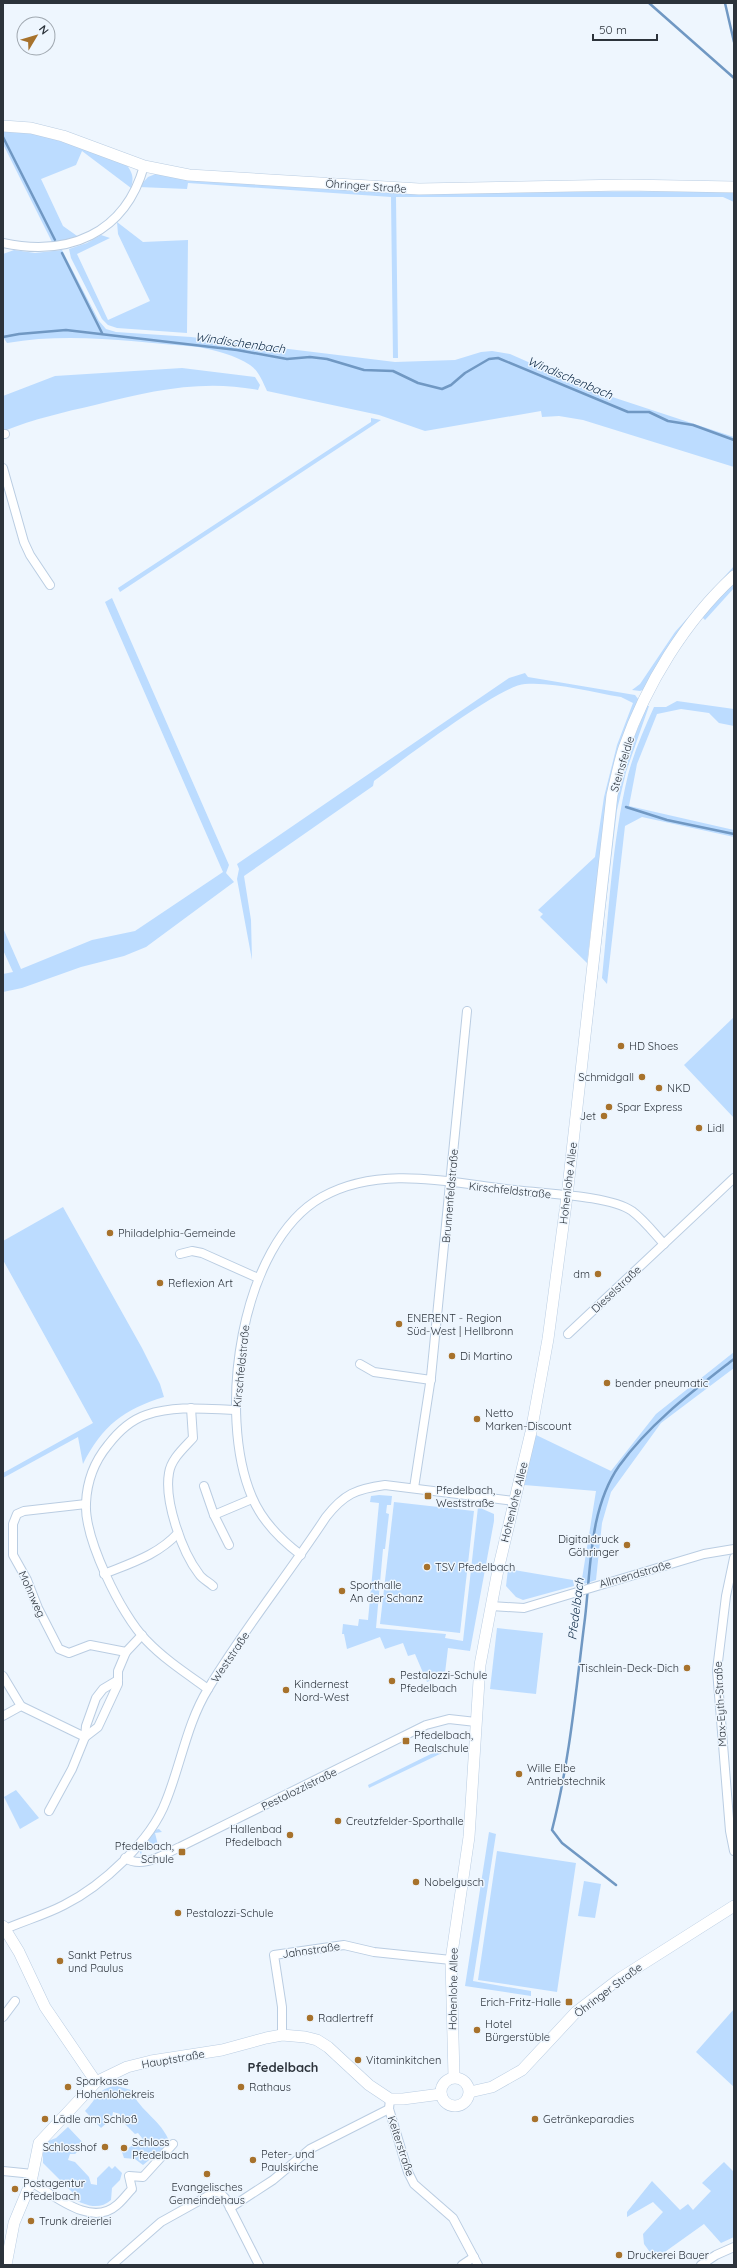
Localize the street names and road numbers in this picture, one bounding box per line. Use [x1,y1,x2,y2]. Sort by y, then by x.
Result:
street label: Öhringer Straße [325,176,407,196]
street label: Steinsfeldle [607,734,637,794]
street label: Hohenlohe Allee [556,1141,580,1225]
street label: Brunnenfeldstraße [439,1148,461,1244]
street label: Kirschfeldstraße [468,1179,552,1201]
street label: Dieselstraße [588,1262,644,1316]
street label: Kirschfeldstraße [230,1324,252,1408]
street label: Hohenlohe Allee [497,1460,531,1544]
street label: Allmendstraße [598,1557,672,1591]
street label: Mohnweg [16,1568,48,1620]
street label: Weststraße [208,1629,252,1685]
street label: Max-Eyth-Straße [711,1661,729,1747]
street label: Pestalozzistraße [259,1765,339,1813]
street label: Jahnstraße [281,1939,341,1961]
street label: Hohenlohe Allee [445,1948,461,2030]
street label: Öhringer Straße [571,1960,645,2020]
street label: Hauptstraße [140,2047,206,2071]
street label: Kelterstraße [385,2114,417,2178]

